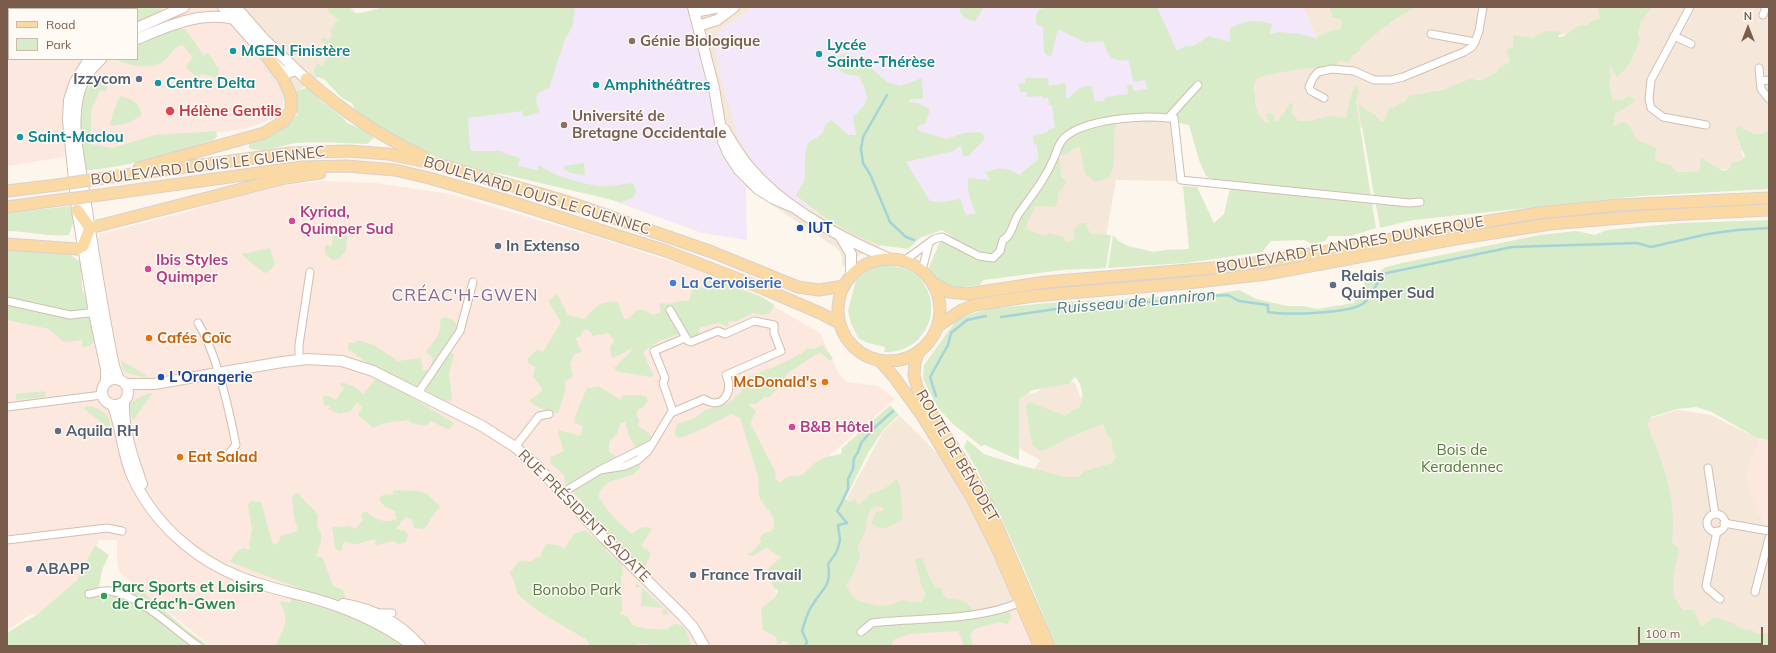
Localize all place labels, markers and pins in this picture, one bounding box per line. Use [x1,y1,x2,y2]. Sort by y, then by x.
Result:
place label: Génie Biologique [640,32,760,50]
marker: Génie Biologique [627,36,637,46]
place label: Lycée Sainte-Thérèse [827,36,935,71]
place label: MGEN Finistère [241,42,350,60]
marker: MGEN Finistère [228,46,238,56]
marker: Lycée Sainte-Thérèse [814,49,824,59]
place label: Izzycom [73,70,131,88]
marker: Izzycom [134,74,144,84]
place label: Centre Delta [166,74,255,92]
place label: Amphithéâtres [604,76,710,94]
marker: Centre Delta [153,78,163,88]
marker: Amphithéâtres [591,80,601,90]
place label: Hélène Gentils [179,102,282,120]
marker: Hélène Gentils [164,105,176,117]
place label: Université de Bretagne Occidentale [572,107,726,142]
marker: Université de Bretagne Occidentale [559,120,569,130]
place label: Saint-Maclou [28,128,124,146]
marker: Saint-Maclou [15,132,25,142]
place label: Kyriad, Quimper Sud [300,203,394,238]
marker: Kyriad, Quimper Sud [287,216,297,226]
place label: IUT [808,219,833,237]
marker: IUT [795,223,805,233]
place label: In Extenso [506,237,580,255]
marker: In Extenso [493,241,503,251]
place label: Ibis Styles Quimper [156,251,228,286]
marker: Ibis Styles Quimper [143,264,153,274]
place label: Relais Quimper Sud [1341,267,1435,302]
place label: La Cervoiserie [681,274,782,292]
marker: La Cervoiserie [668,278,678,288]
marker: Relais Quimper Sud [1328,280,1338,290]
place label: Cafés Coïc [157,329,232,347]
marker: Cafés Coïc [144,333,154,343]
place label: L'Orangerie [169,368,253,386]
marker: L'Orangerie [156,372,166,382]
place label: McDonald's [733,373,817,391]
marker: McDonald's [820,377,830,387]
place label: B&B Hôtel [800,418,873,436]
place label: Aquila RH [66,422,139,440]
marker: B&B Hôtel [787,422,797,432]
marker: Aquila RH [53,426,63,436]
place label: Eat Salad [188,448,257,466]
marker: Eat Salad [175,452,185,462]
place label: ABAPP [37,560,90,578]
marker: ABAPP [24,564,34,574]
place label: France Travail [701,566,802,584]
marker: France Travail [688,570,698,580]
place label: Parc Sports et Loisirs de Créac'h-Gwen [112,578,264,613]
marker: Parc Sports et Loisirs de Créac'h-Gwen [99,591,109,601]

